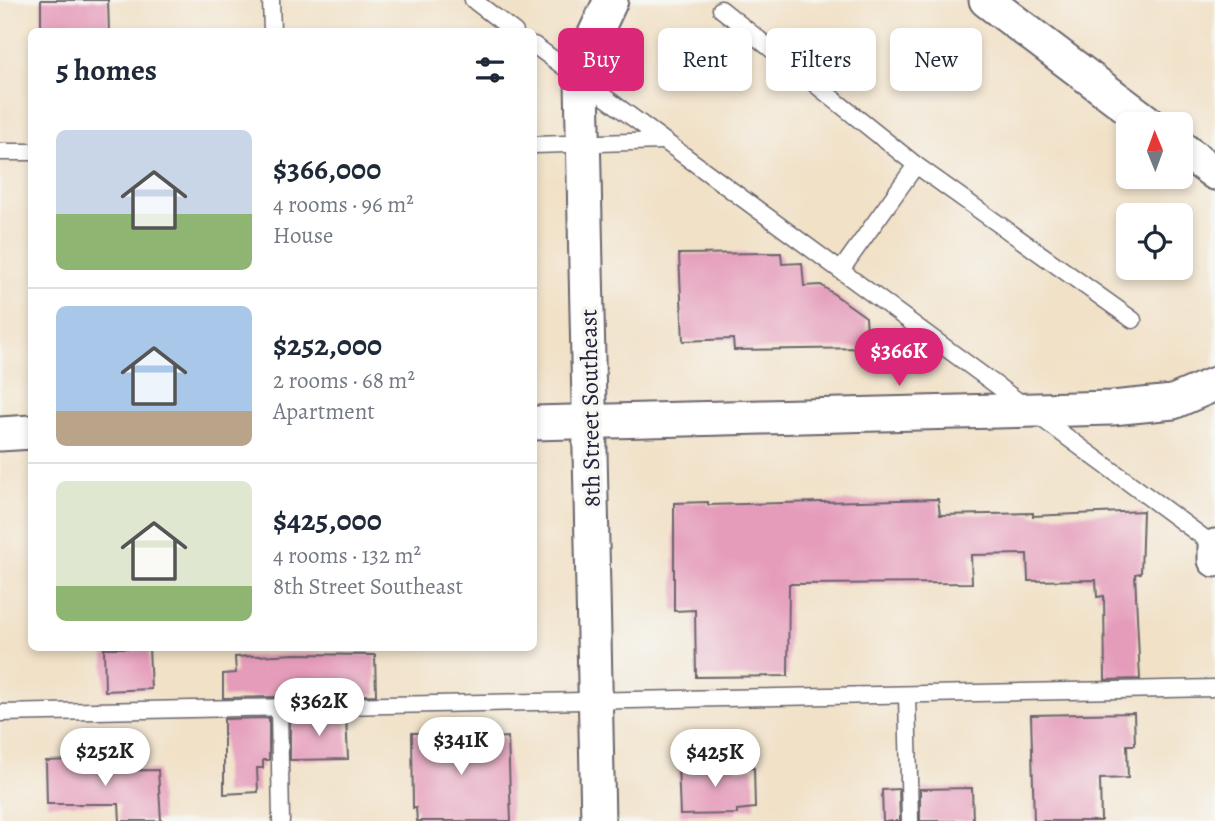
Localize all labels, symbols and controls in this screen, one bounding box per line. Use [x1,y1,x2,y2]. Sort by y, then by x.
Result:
chip: Buy [558,28,644,91]
chip: Rent [658,28,752,91]
chip: Filters [766,28,876,91]
chip: New [890,28,982,91]
text: 5 homes [56,50,157,90]
icon: filters [471,51,509,89]
north arrow [1116,112,1194,189]
map controls [1116,112,1193,280]
text: $366,000 [273,149,381,189]
icon: home [112,158,196,242]
text: 4 rooms · 96 m² [273,189,414,220]
button: locate [1116,203,1193,280]
text: House [273,220,333,251]
street label: 8th Street Southeast [572,309,608,507]
text: $252,000 [273,325,382,365]
pin: $366K [850,328,948,388]
icon: home [112,334,196,418]
text: $366K [870,335,928,366]
text: 2 rooms · 68 m² [273,365,415,396]
text: Apartment [273,396,375,427]
text: $425,000 [273,500,382,540]
icon: home [112,509,196,593]
text: 4 rooms · 132 m² [273,540,421,571]
text: 8th Street Southeast [273,571,463,602]
pin: $362K [270,678,368,738]
text: $362K [290,685,348,716]
pin: $341K [412,718,510,777]
text: $341K [434,724,488,755]
pin: $252K [56,728,154,788]
pin: $425K [666,730,764,789]
text: $252K [76,735,134,766]
text: $425K [686,736,744,767]

